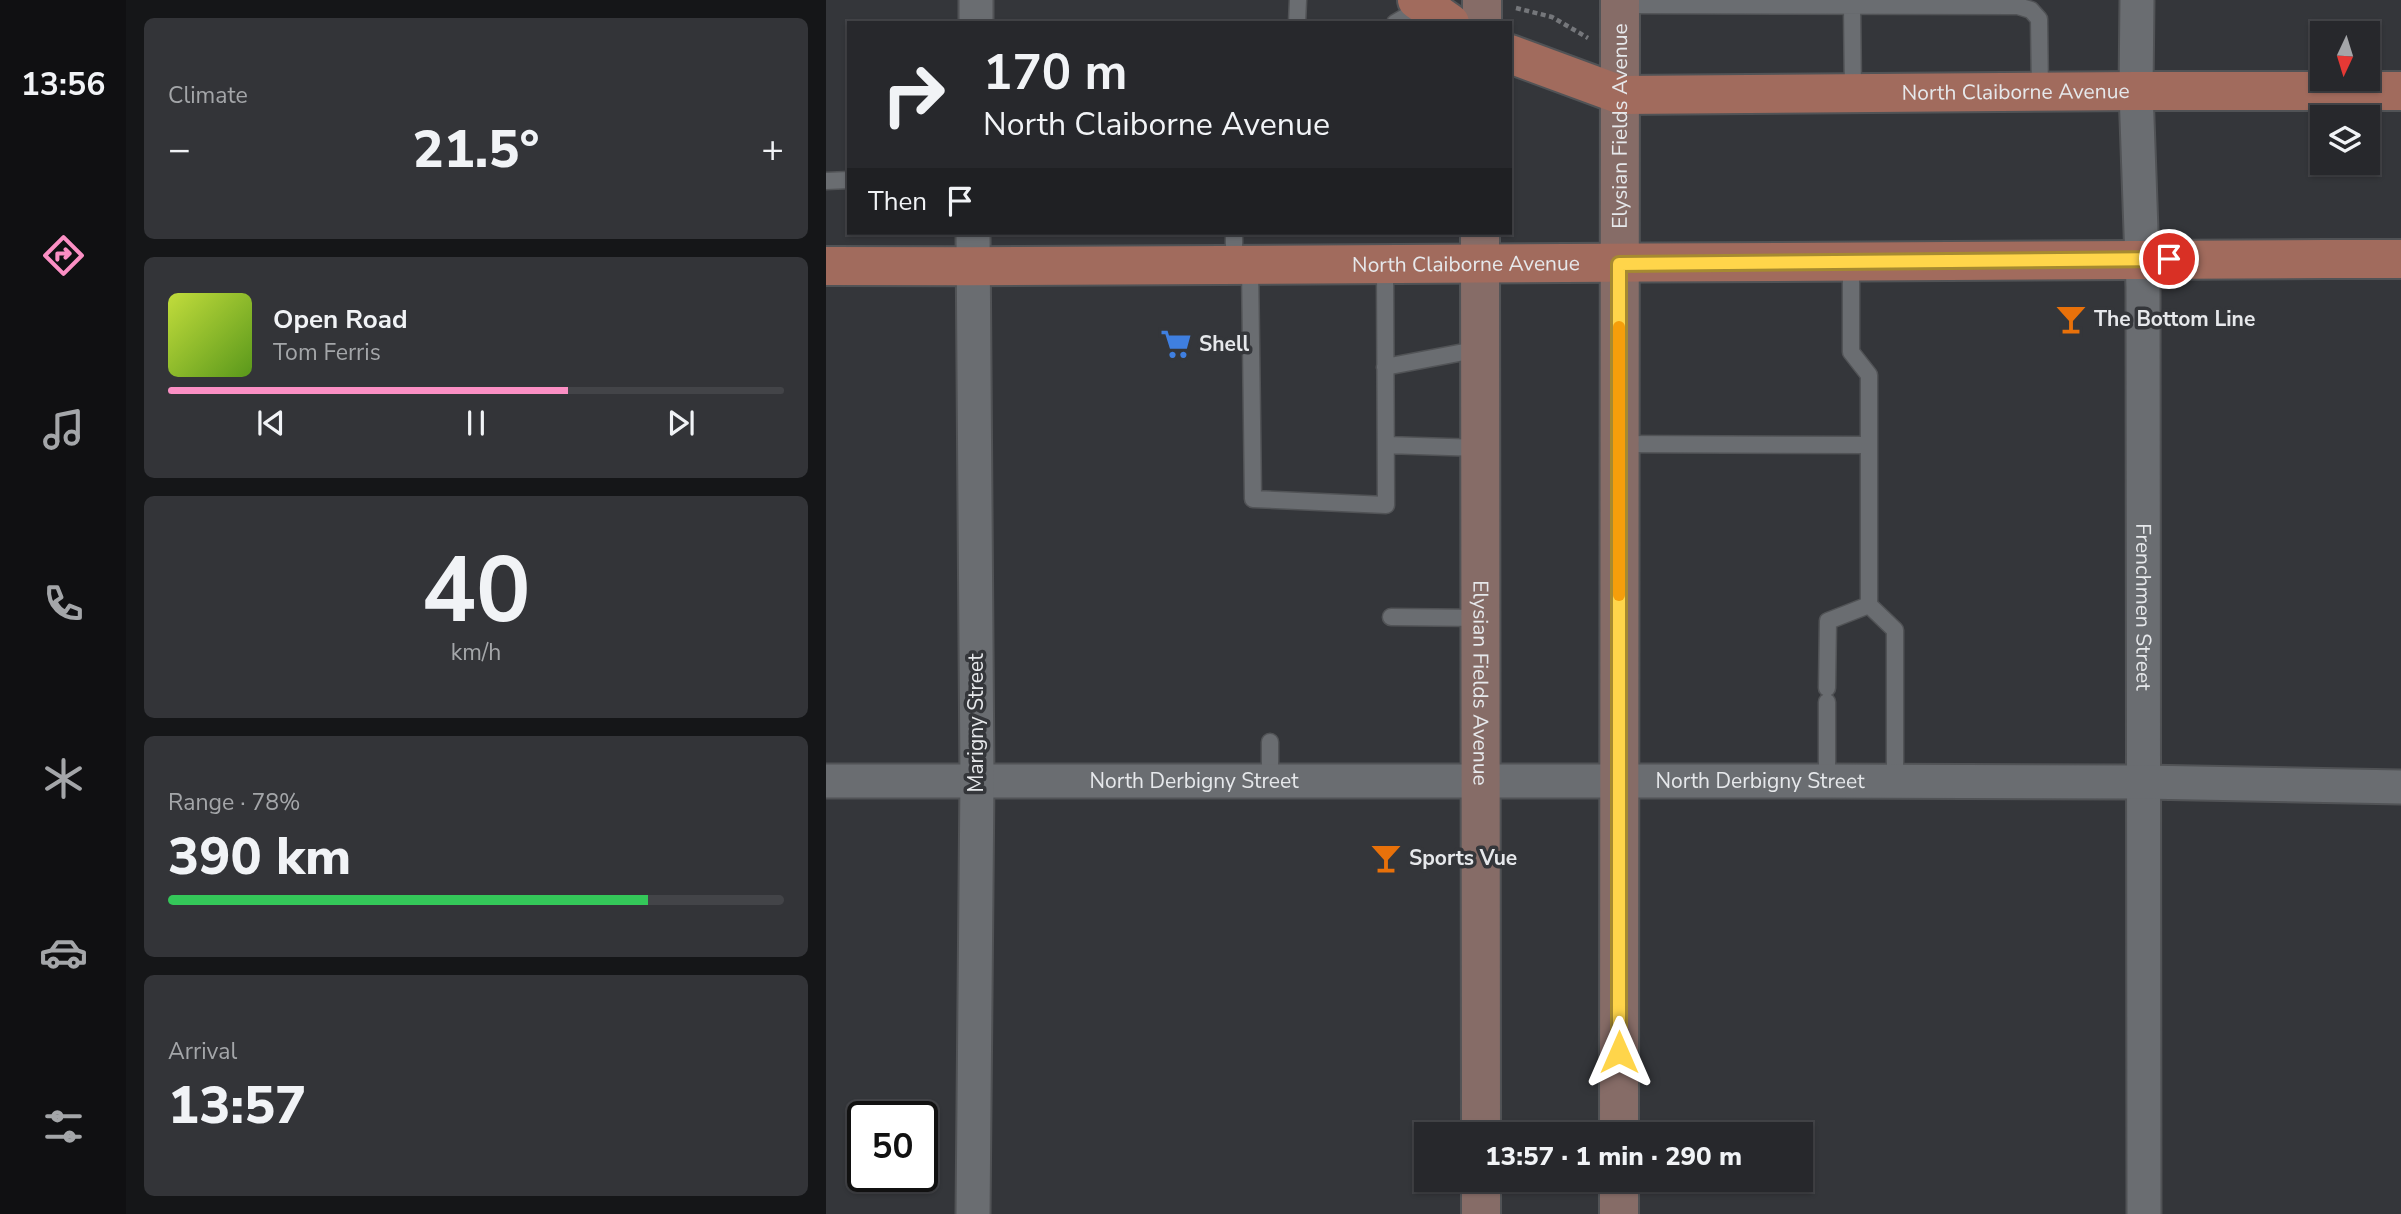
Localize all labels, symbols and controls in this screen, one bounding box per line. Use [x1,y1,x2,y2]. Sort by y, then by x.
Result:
north arrow [2310,21,2380,91]
map controls [2310,21,2380,175]
street label: Elysian Fields Avenue [1606,23,1634,229]
text: 170 m [983,39,1127,106]
icon: right [868,49,959,140]
text: 13:56 [21,63,105,106]
street label: North Claiborne Avenue [1902,77,2130,107]
text: Climate [168,80,248,111]
text: North Claiborne Avenue [983,103,1330,146]
button: layers [2310,105,2380,175]
text: 21.5° [412,114,540,185]
text: − [168,124,191,175]
text: + [761,124,784,175]
icon: arrive [941,182,979,220]
text: Then [868,184,927,219]
pin [2139,229,2199,289]
icon: directions [39,231,88,280]
icon: arrive [2150,240,2188,278]
street label: North Claiborne Avenue [1352,249,1580,279]
text: Open Road [273,302,408,337]
bar icon: The Bottom Line [2054,302,2088,336]
place label: The Bottom Line [2094,305,2255,333]
supermarket icon: Shell [1159,327,1193,361]
place label: Shell [1199,330,1250,358]
text: Tom Ferris [273,337,381,368]
icon: previous [252,404,290,442]
icon: pause [457,404,495,442]
icon: next [662,404,700,442]
icon: music [39,405,88,454]
street label: Frenchmen Street [2129,523,2157,691]
text: 40 [421,529,531,653]
icon: phone [39,579,88,628]
street label: Elysian Fields Avenue [1466,580,1495,786]
text: km/h [451,637,501,668]
street label: Marigny Street [962,653,990,793]
icon: climate [39,754,88,803]
street label: North Derbigny Street [1089,767,1299,795]
street label: North Derbigny Street [1655,767,1865,795]
text: Range · 78% [168,787,300,818]
text: 390 km [168,821,351,892]
bar icon: Sports Vue [1369,841,1403,875]
place label: Sports Vue [1409,844,1517,872]
icon: car [39,928,88,977]
position arrow [1582,1015,1656,1089]
text: Arrival [168,1036,237,1067]
text: 13:57 [168,1070,306,1141]
speed limit sign: 50 [847,1101,938,1192]
icon: filters [39,1102,88,1151]
text: 13:57 · 1 min · 290 m [1485,1139,1742,1174]

